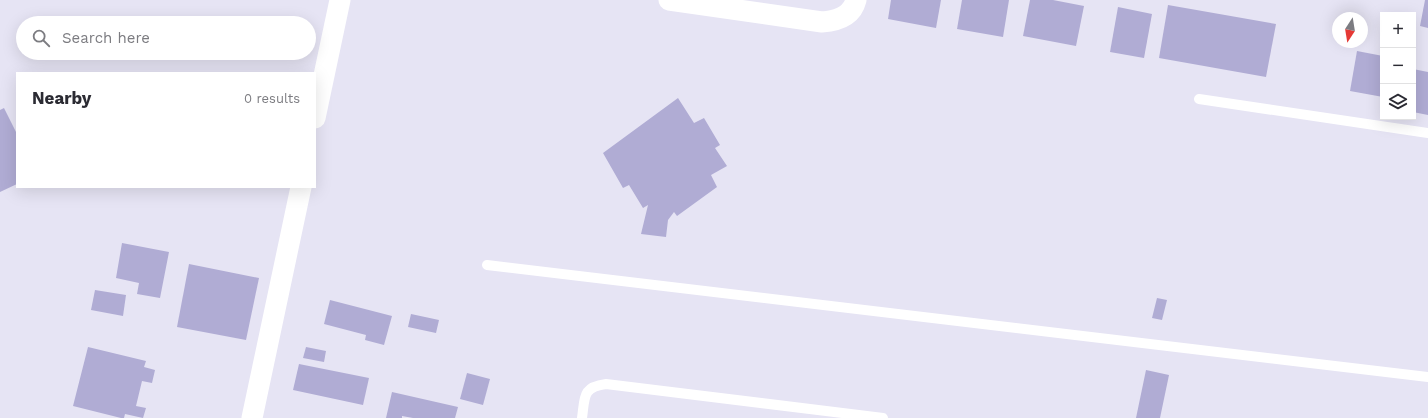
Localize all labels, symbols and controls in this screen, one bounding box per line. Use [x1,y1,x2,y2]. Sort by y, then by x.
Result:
north arrow [1332,12,1368,48]
map controls [1380,12,1416,120]
button: + [1380,12,1416,48]
search box [16,16,316,60]
icon: search [30,27,52,49]
text: Search here [62,29,150,47]
button: − [1380,48,1416,84]
button: layers [1380,84,1416,120]
text: Nearby [32,88,91,108]
text: 0 results [244,91,300,106]

